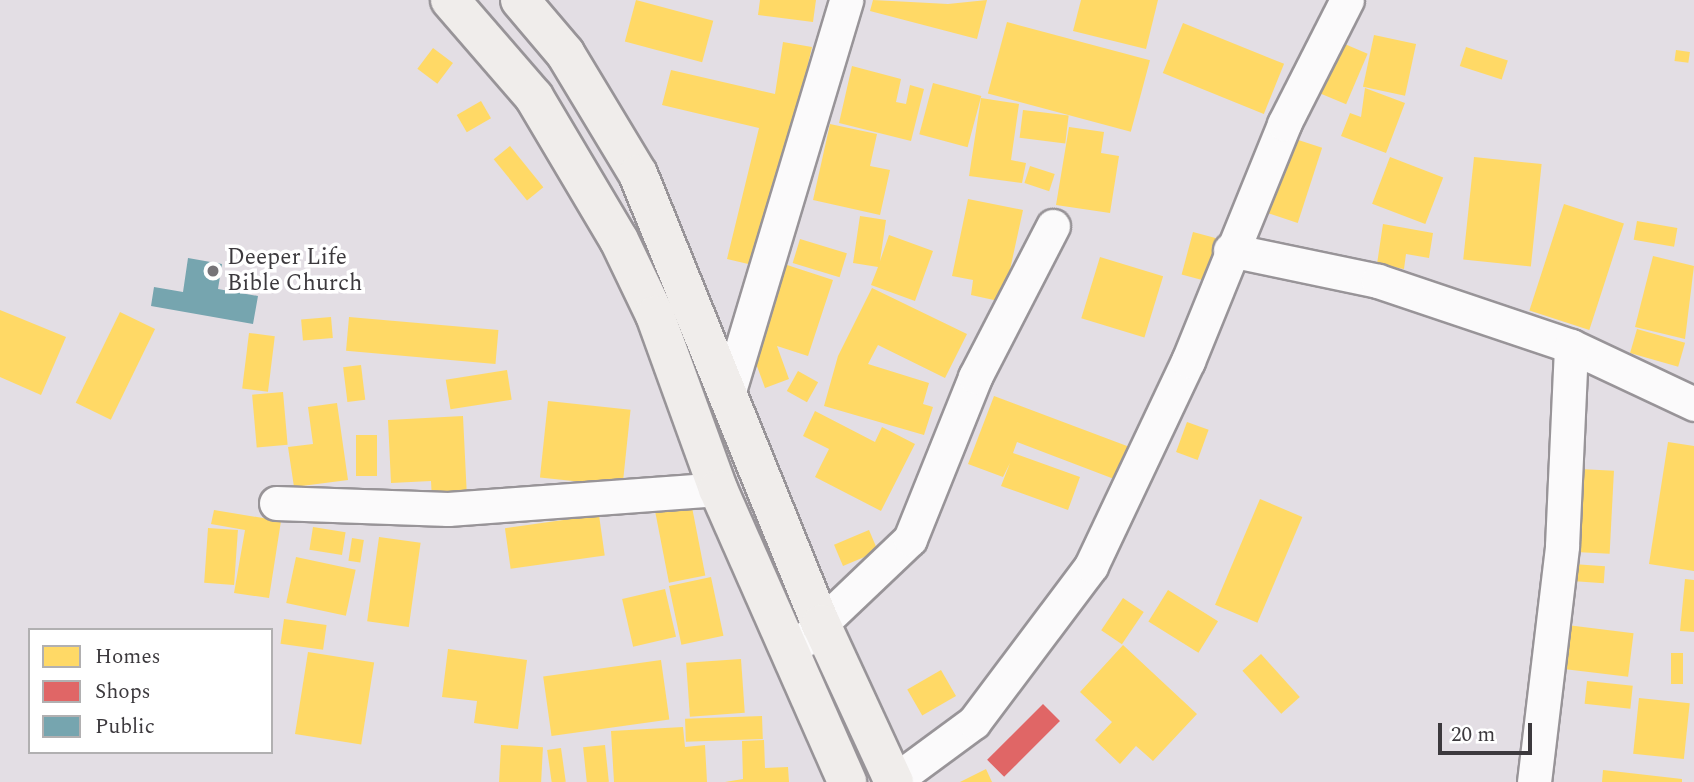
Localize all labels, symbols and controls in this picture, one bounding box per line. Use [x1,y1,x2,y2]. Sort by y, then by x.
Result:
place label: Deeper Life Bible Church [227,244,362,298]
marker: Deeper Life Bible Church [205,263,221,279]
legend [28,628,273,754]
text: Homes [95,641,161,673]
text: Shops [95,676,151,708]
scale bar [1442,708,1536,752]
text: Public [95,711,155,743]
text: 20 m [1451,719,1495,751]

